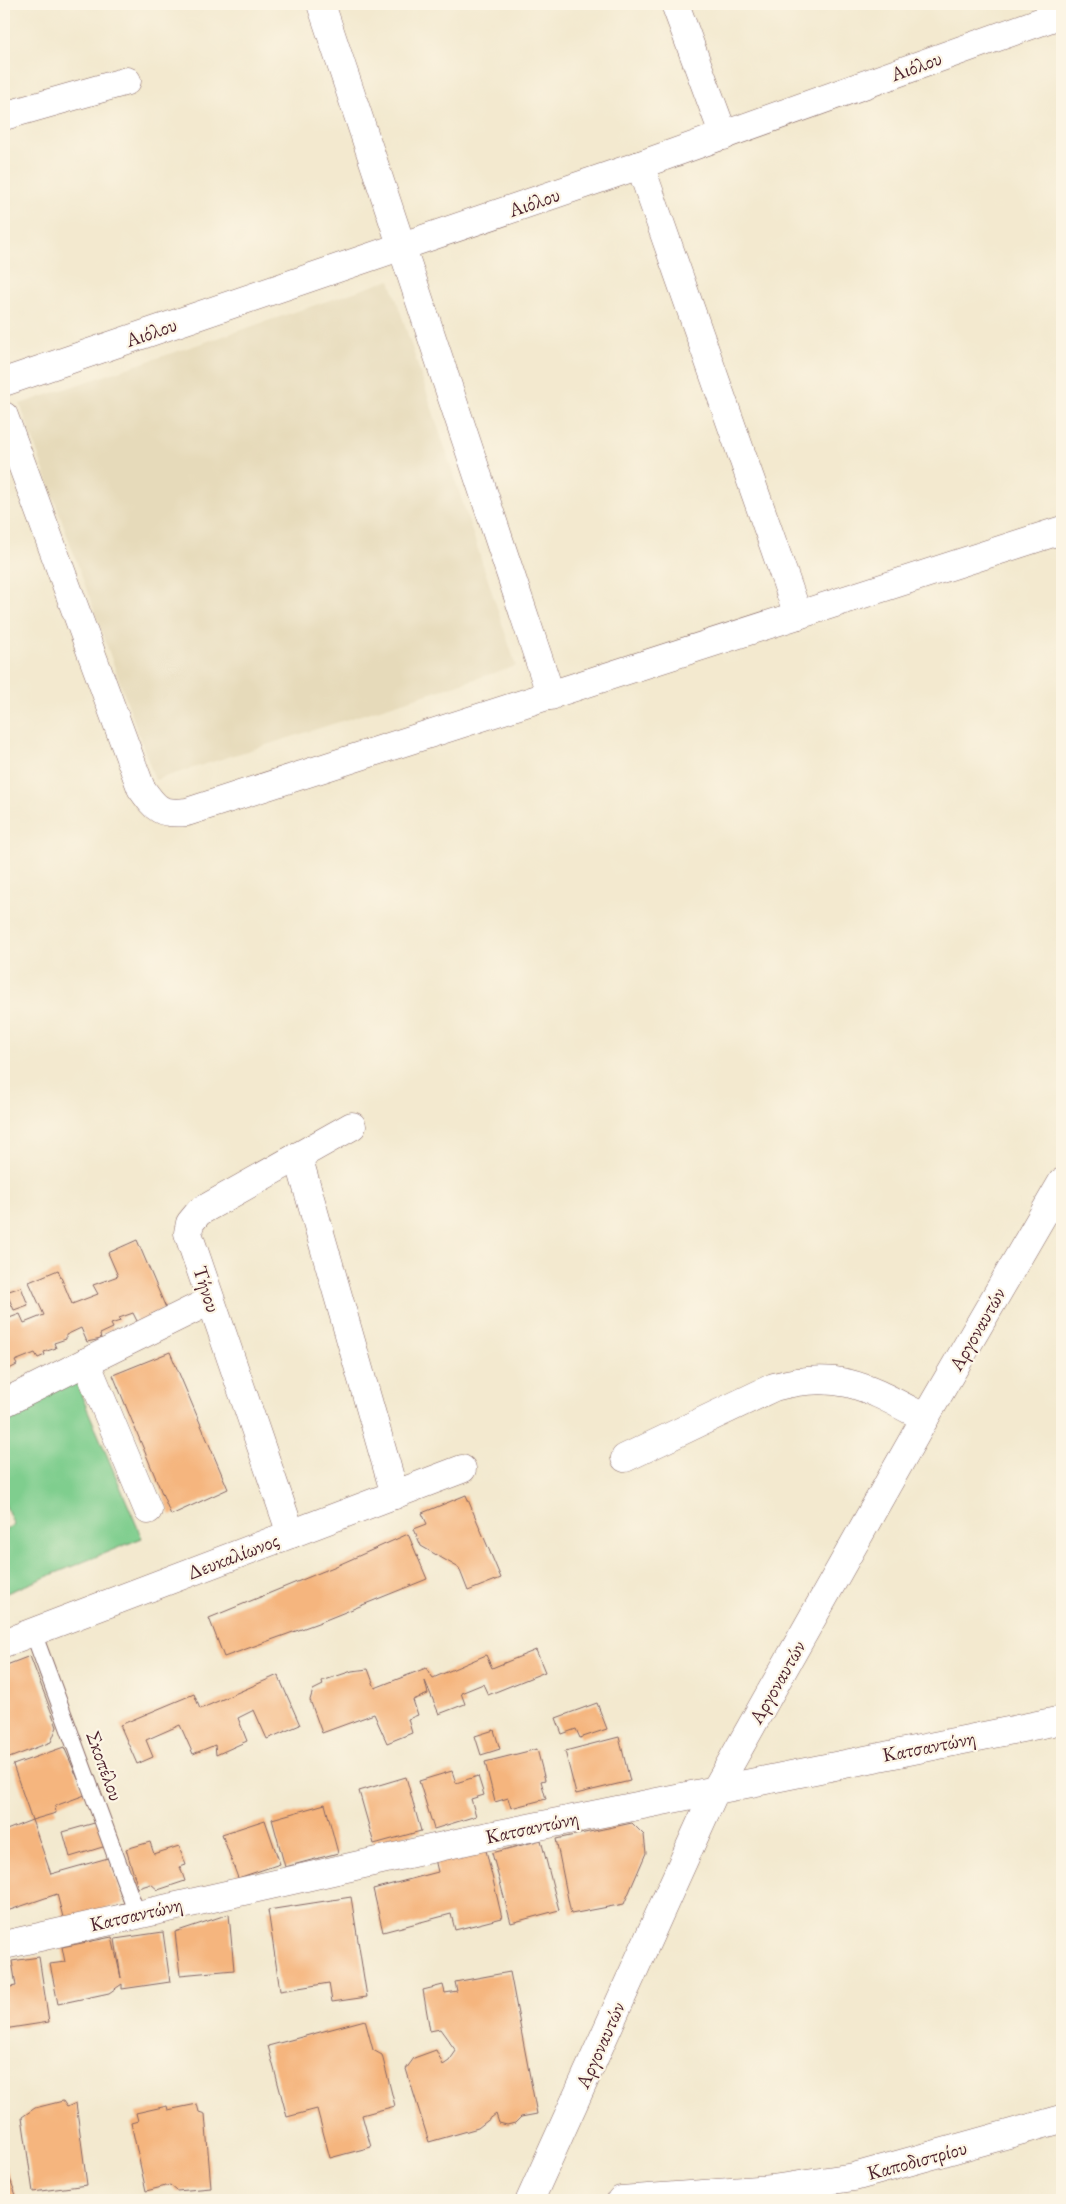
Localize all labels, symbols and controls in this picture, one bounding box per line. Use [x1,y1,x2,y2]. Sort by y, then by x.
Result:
street label: Αιόλου [886,45,945,88]
street label: Αιόλου [504,181,563,223]
street label: Αιόλου [121,311,180,353]
street label: Τήνου [187,1262,227,1316]
street label: Αργοναυτών [942,1283,1011,1376]
street label: Δευκαλίωνος [184,1527,282,1585]
street label: Αργοναυτών [742,1636,811,1729]
street label: Κατσαντώνη [880,1724,978,1768]
street label: Σκοπέλου [80,1727,130,1805]
street label: Κατσαντώνη [483,1804,581,1850]
street label: Κατσαντώνη [87,1891,185,1937]
street label: Αργοναυτών [569,1998,631,2093]
street label: Καποδιστρίου [864,2134,970,2186]

